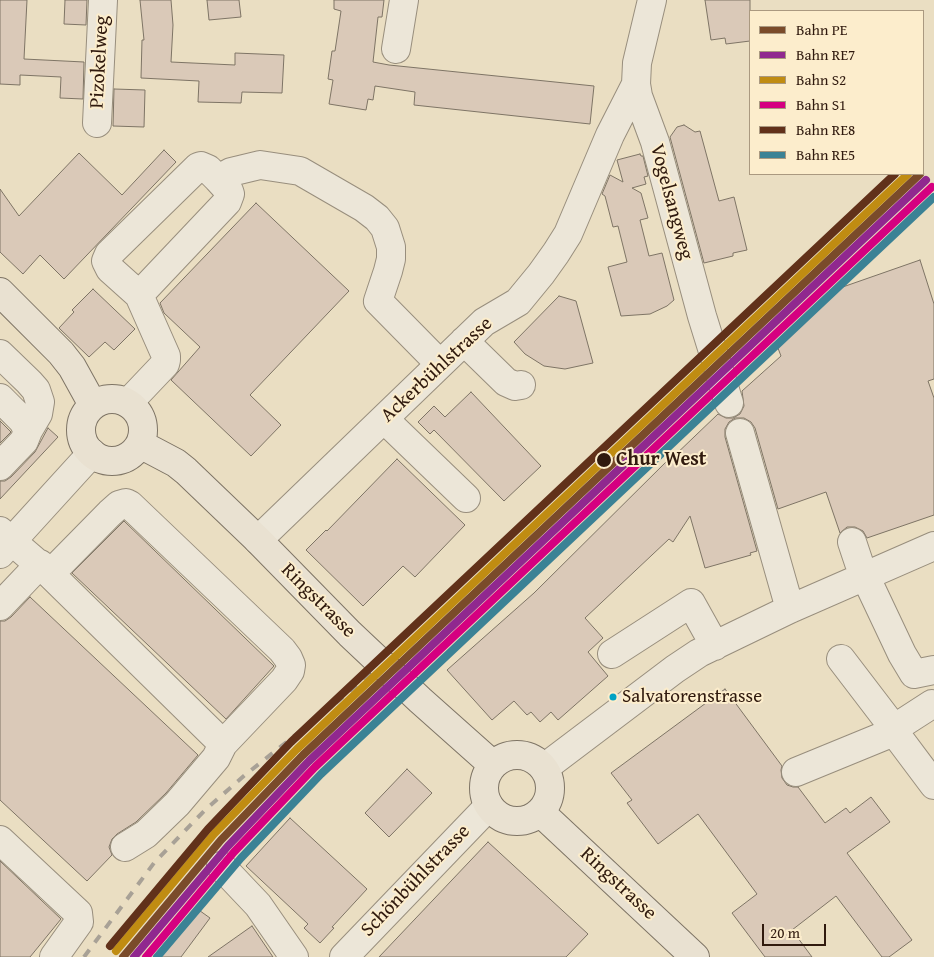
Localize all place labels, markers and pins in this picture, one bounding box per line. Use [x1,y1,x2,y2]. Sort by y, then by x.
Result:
place label: Chur West [616,448,706,472]
marker: Chur West [595,451,613,469]
place label: Salvatorenstrasse [622,686,762,708]
marker: Salvatorenstrasse [608,692,618,702]

